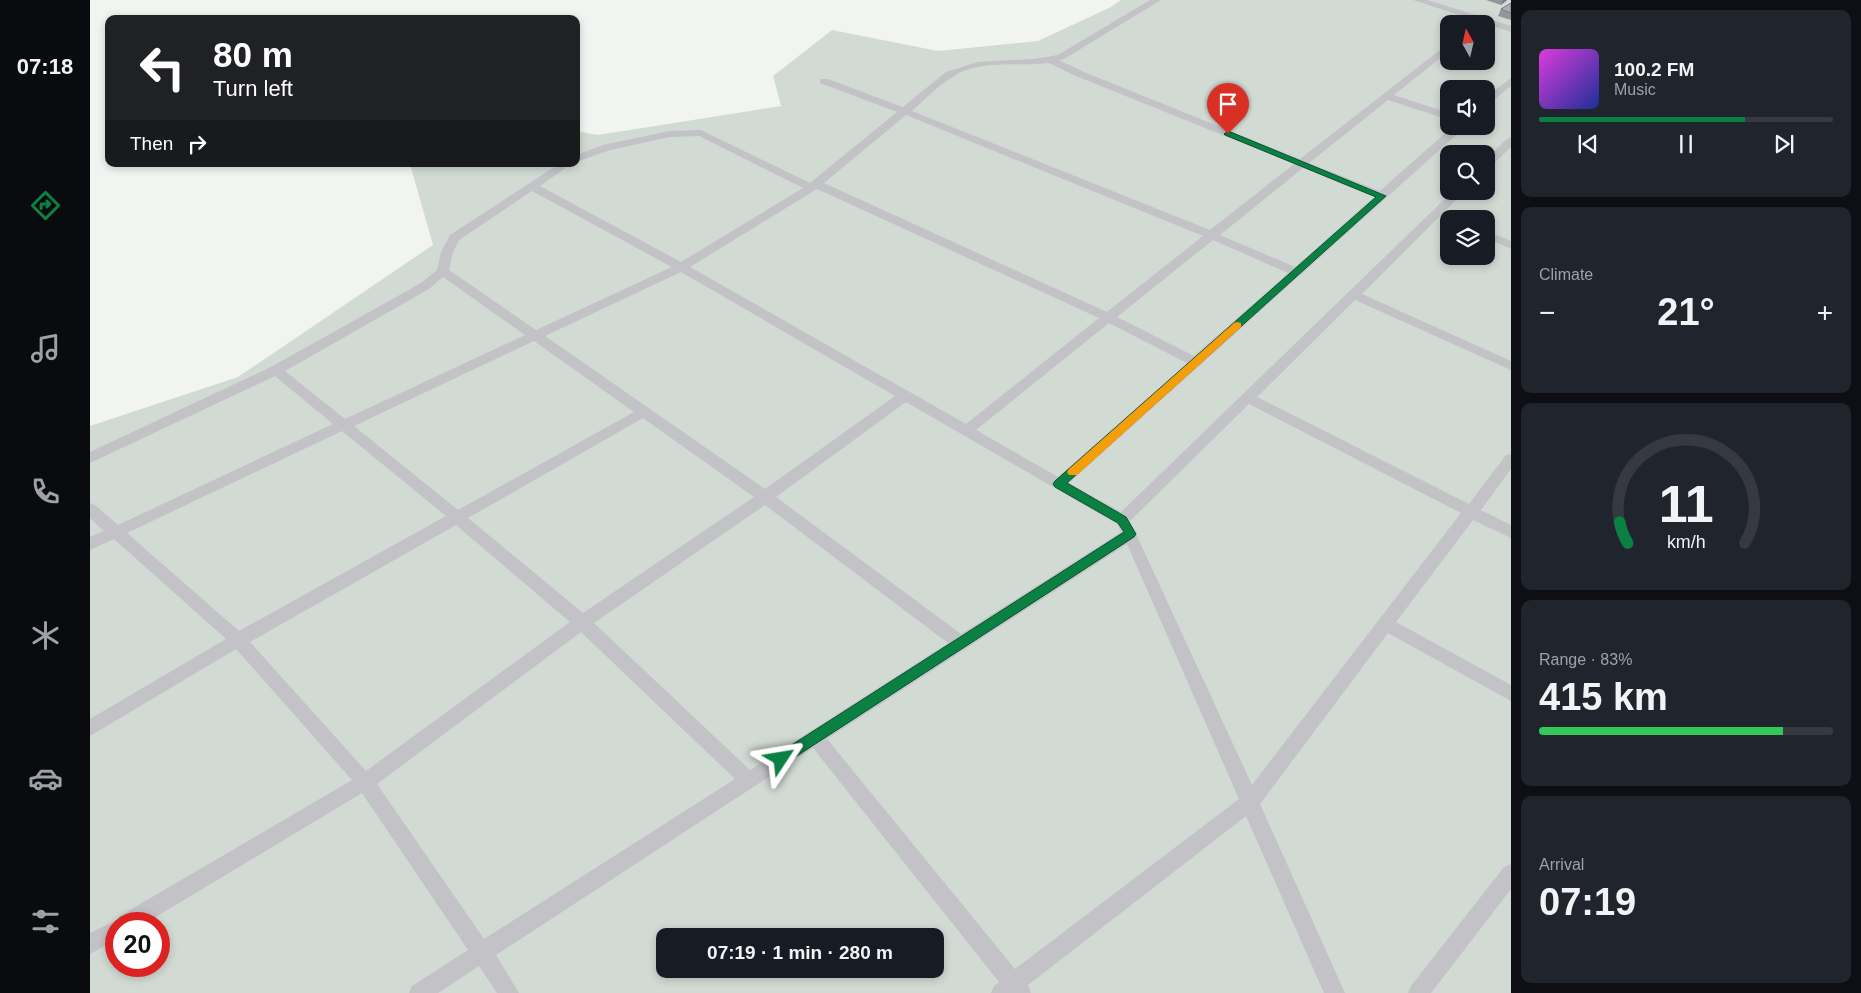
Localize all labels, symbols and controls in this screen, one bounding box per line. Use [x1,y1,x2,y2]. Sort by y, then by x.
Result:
north arrow [1440,15,1495,70]
map controls [1440,15,1495,265]
icon: left [130,35,195,100]
text: 80 m [213,35,293,74]
text: 07:18 [17,54,73,79]
text: 100.2 FM [1614,59,1694,80]
text: Turn left [213,76,293,101]
button: sound [1440,80,1495,135]
text: Music [1614,81,1656,98]
pin [1207,83,1249,134]
icon: arrive [1214,90,1242,118]
icon: right [183,130,211,158]
icon: previous [1574,130,1602,158]
icon: pause [1672,130,1700,158]
icon: next [1770,130,1798,158]
text: Then [130,133,173,154]
button: search [1440,145,1495,200]
icon: directions [28,188,63,223]
button: layers [1440,210,1495,265]
text: Climate [1539,266,1593,283]
text: 21° [1657,291,1715,333]
text: − [1539,297,1555,328]
text: + [1817,297,1833,328]
icon: music [28,331,63,366]
icon: phone [28,474,63,509]
text: 11 [1659,475,1713,533]
text: km/h [1667,532,1705,552]
icon: climate [28,618,63,653]
text: Range · 83% [1539,651,1632,668]
text: 415 km [1539,676,1668,718]
position arrow [754,732,806,784]
icon: car [28,761,63,796]
text: Arrival [1539,856,1584,873]
text: 07:19 [1539,881,1636,923]
icon: filters [28,904,63,939]
speed limit sign: 20 [105,912,170,977]
text: 07:19 · 1 min · 280 m [707,942,893,963]

